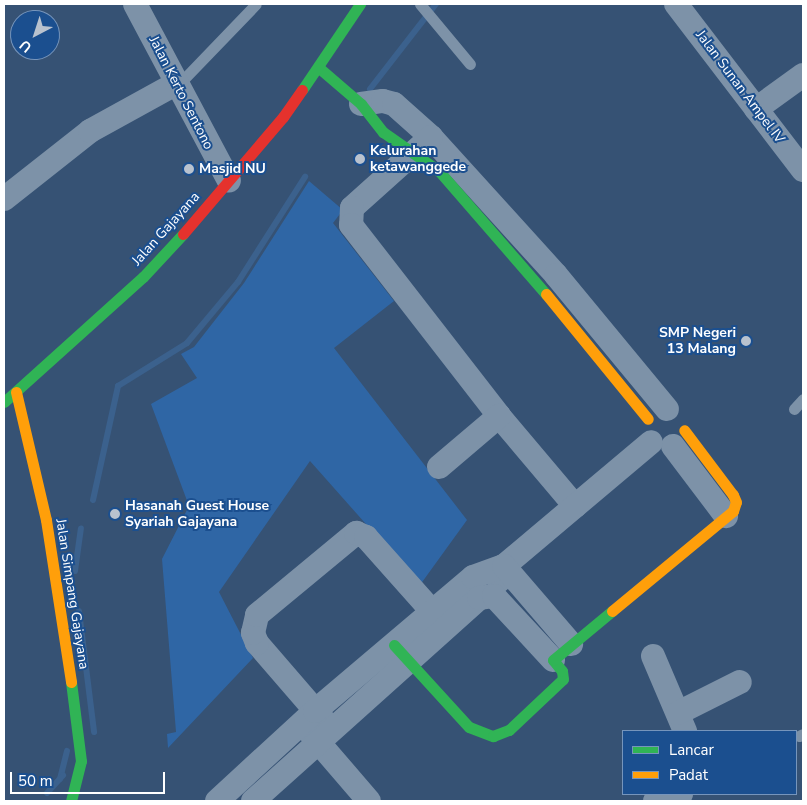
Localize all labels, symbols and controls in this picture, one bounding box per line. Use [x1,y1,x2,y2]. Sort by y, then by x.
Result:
north arrow [10,10,60,60]
street label: Jalan Sunan Ampel IV [692,27,788,147]
street label: Jalan Kerto Sentono [145,33,217,153]
text: U [16,36,36,57]
place label: Kelurahan ketawanggede [370,143,466,176]
marker: Kelurahan ketawanggede [354,153,366,165]
place label: Masjid NU [199,161,266,177]
marker: Masjid NU [183,163,195,175]
street label: Jalan Gajayana [129,189,203,269]
place label: SMP Negeri 13 Malang [659,325,736,358]
marker: SMP Negeri 13 Malang [740,335,752,347]
place label: Hasanah Guest House Syariah Gajayana [125,498,269,530]
marker: Hasanah Guest House Syariah Gajayana [109,508,121,520]
street label: Jalan Simpang Gajayana [52,517,92,671]
legend [622,730,797,795]
text: Lancar [669,740,714,760]
scale bar [12,762,168,794]
text: Padat [669,765,708,785]
text: 50 m [18,771,53,791]

